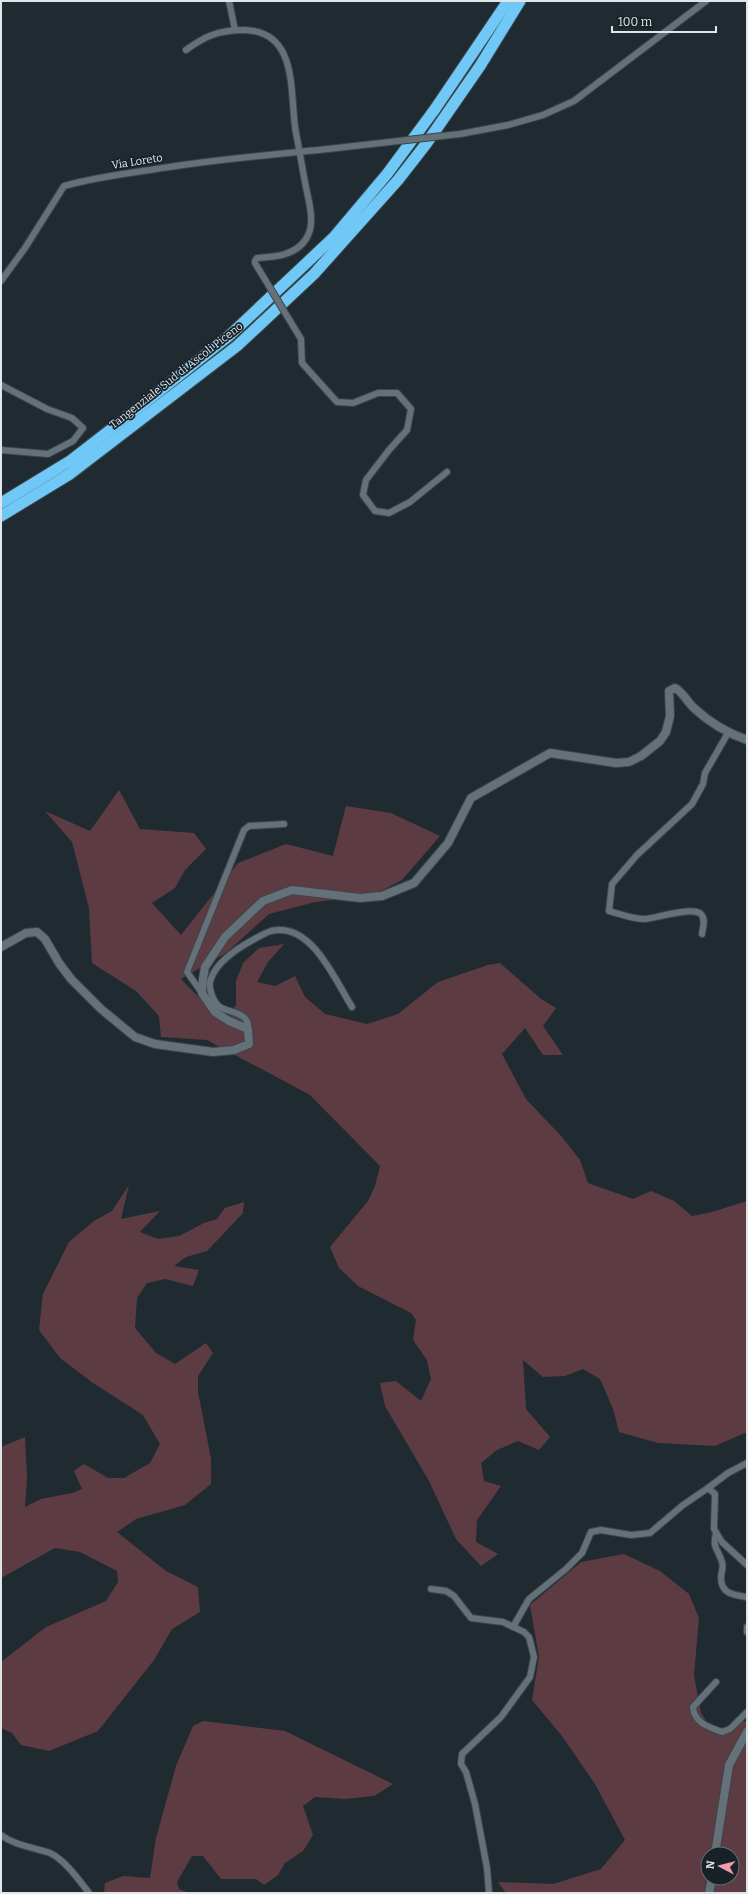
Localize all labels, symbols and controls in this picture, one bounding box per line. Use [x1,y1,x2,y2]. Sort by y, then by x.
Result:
scale bar [612,8,716,34]
text: 100 m [618,15,653,29]
street label: Via Loreto [111,151,164,172]
street label: Tangenziale Sud di Ascoli Piceno [107,319,245,431]
north arrow [700,1846,740,1886]
text: N [704,1859,718,1870]

